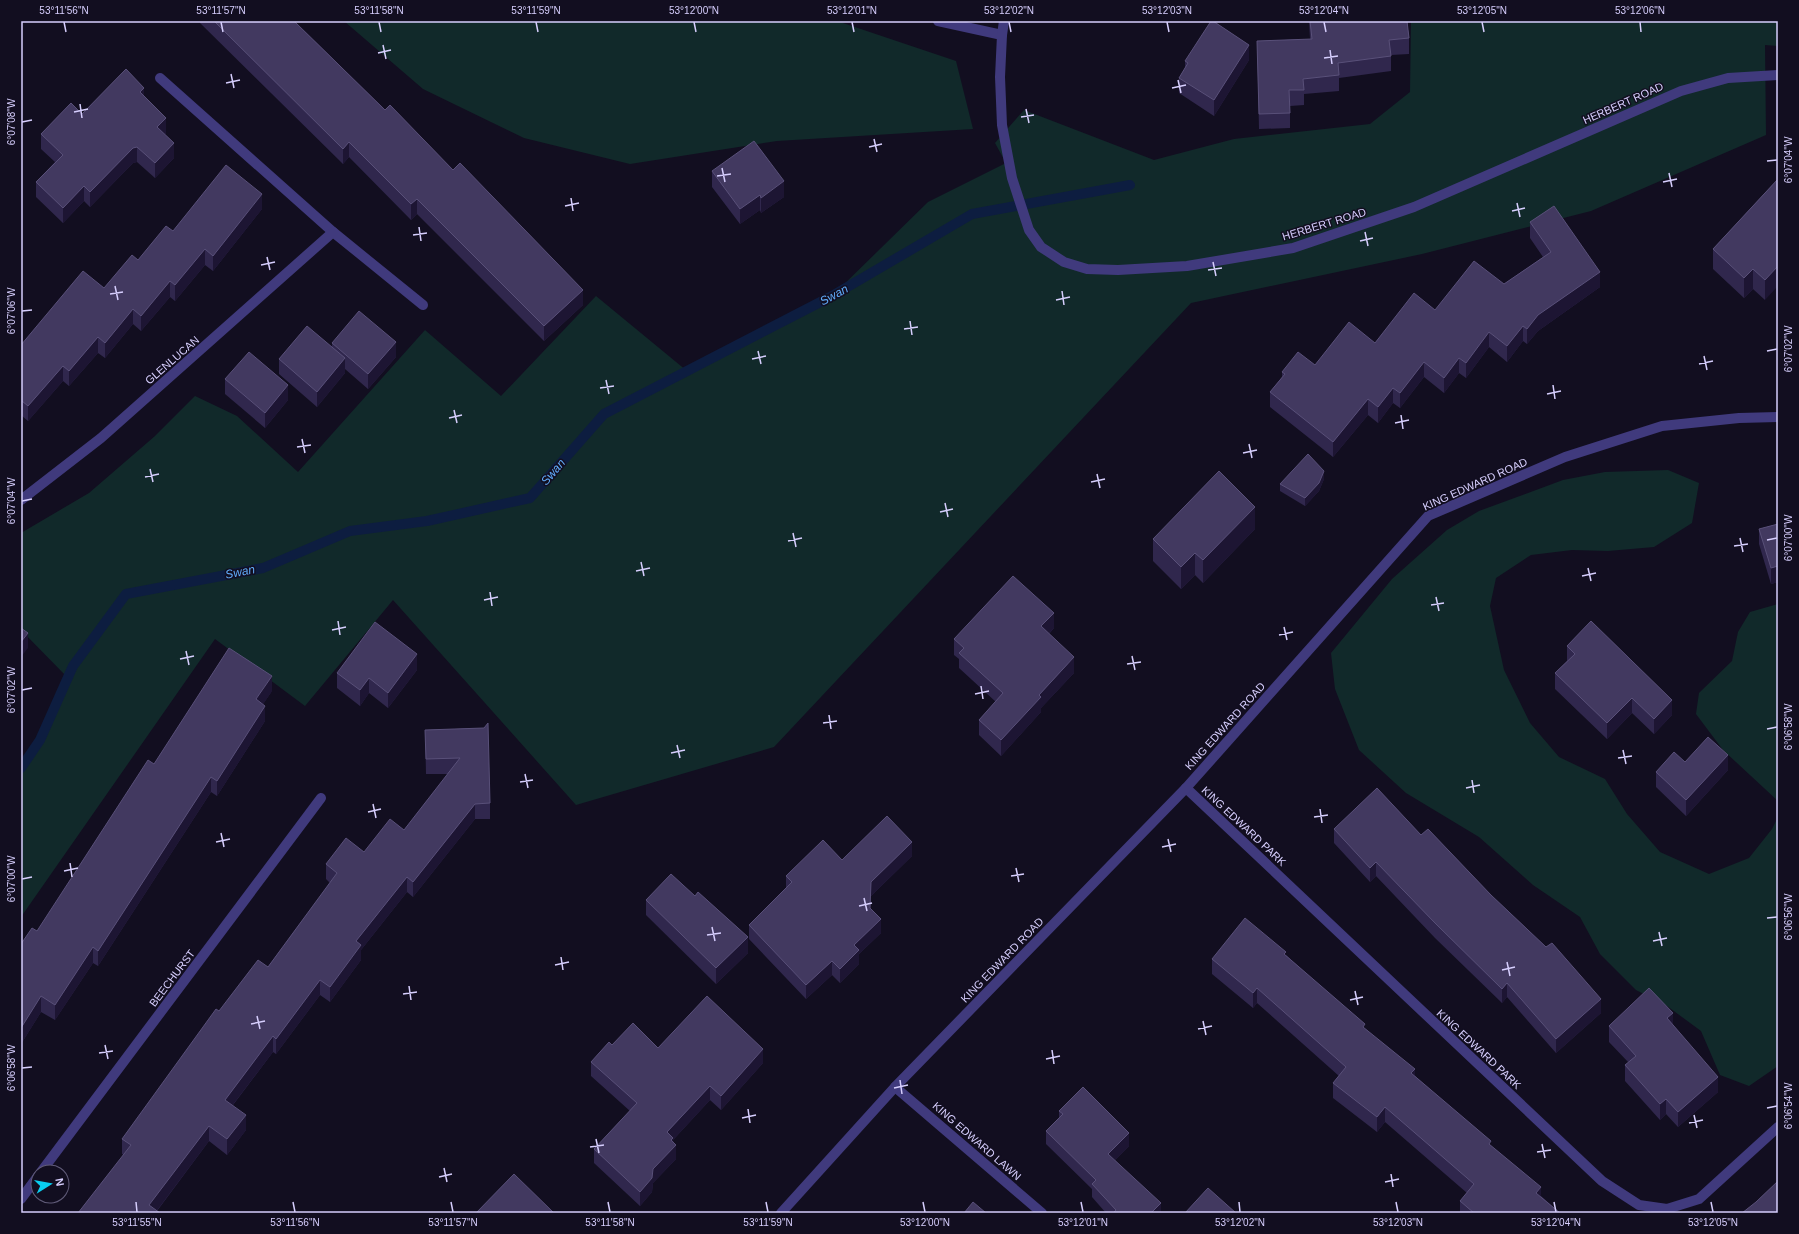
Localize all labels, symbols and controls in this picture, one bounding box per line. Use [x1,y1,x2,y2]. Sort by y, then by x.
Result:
text: 53°11'56"N [39,5,89,16]
text: 53°11'57"N [196,5,246,16]
text: 53°11'58"N [354,5,404,16]
text: 53°11'59"N [511,5,561,16]
text: 53°12'00"N [669,5,719,16]
text: 53°12'01"N [827,5,877,16]
text: 53°12'02"N [984,5,1034,16]
text: 53°12'03"N [1142,5,1192,16]
text: 53°12'04"N [1299,5,1349,16]
text: 53°12'05"N [1457,5,1507,16]
text: 53°12'06"N [1615,5,1665,16]
street label: HERBERT ROAD [1581,80,1665,126]
text: 6°07'08"W [6,98,17,145]
text: 6°07'04"W [1783,136,1794,183]
street label: HERBERT ROAD [1281,206,1367,242]
water label: Swan [817,281,851,308]
text: 6°07'06"W [6,287,17,334]
text: 6°07'02"W [1783,325,1794,372]
street label: GLENLUCAN [143,333,201,387]
street label: KING EDWARD ROAD [1421,455,1529,513]
water label: Swan [538,456,568,488]
text: 6°07'04"W [6,477,17,524]
text: 6°07'00"W [1783,514,1794,561]
water label: Swan [224,562,256,582]
text: 6°07'02"W [6,666,17,713]
street label: KING EDWARD ROAD [1183,680,1267,772]
text: 6°06'58"W [1783,703,1794,750]
street label: KING EDWARD PARK [1199,784,1289,869]
text: 6°07'00"W [6,855,17,902]
text: 6°06'56"W [1783,893,1794,940]
street label: KING EDWARD ROAD [958,915,1046,1005]
street label: BEECHURST [147,947,197,1009]
street label: KING EDWARD PARK [1434,1007,1524,1092]
text: 6°06'58"W [6,1044,17,1091]
text: 6°06'54"W [1783,1082,1794,1129]
street label: KING EDWARD LAWN [930,1099,1024,1183]
north arrow [30,1164,70,1204]
text: N [53,1177,66,1187]
text: 53°11'55"N [112,1217,162,1228]
text: 53°11'56"N [270,1217,320,1228]
text: 53°11'57"N [428,1217,478,1228]
text: 53°11'58"N [585,1217,635,1228]
text: 53°11'59"N [743,1217,793,1228]
text: 53°12'00"N [900,1217,950,1228]
text: 53°12'01"N [1058,1217,1108,1228]
text: 53°12'02"N [1215,1217,1265,1228]
text: 53°12'03"N [1373,1217,1423,1228]
text: 53°12'04"N [1531,1217,1581,1228]
text: 53°12'05"N [1688,1217,1738,1228]

